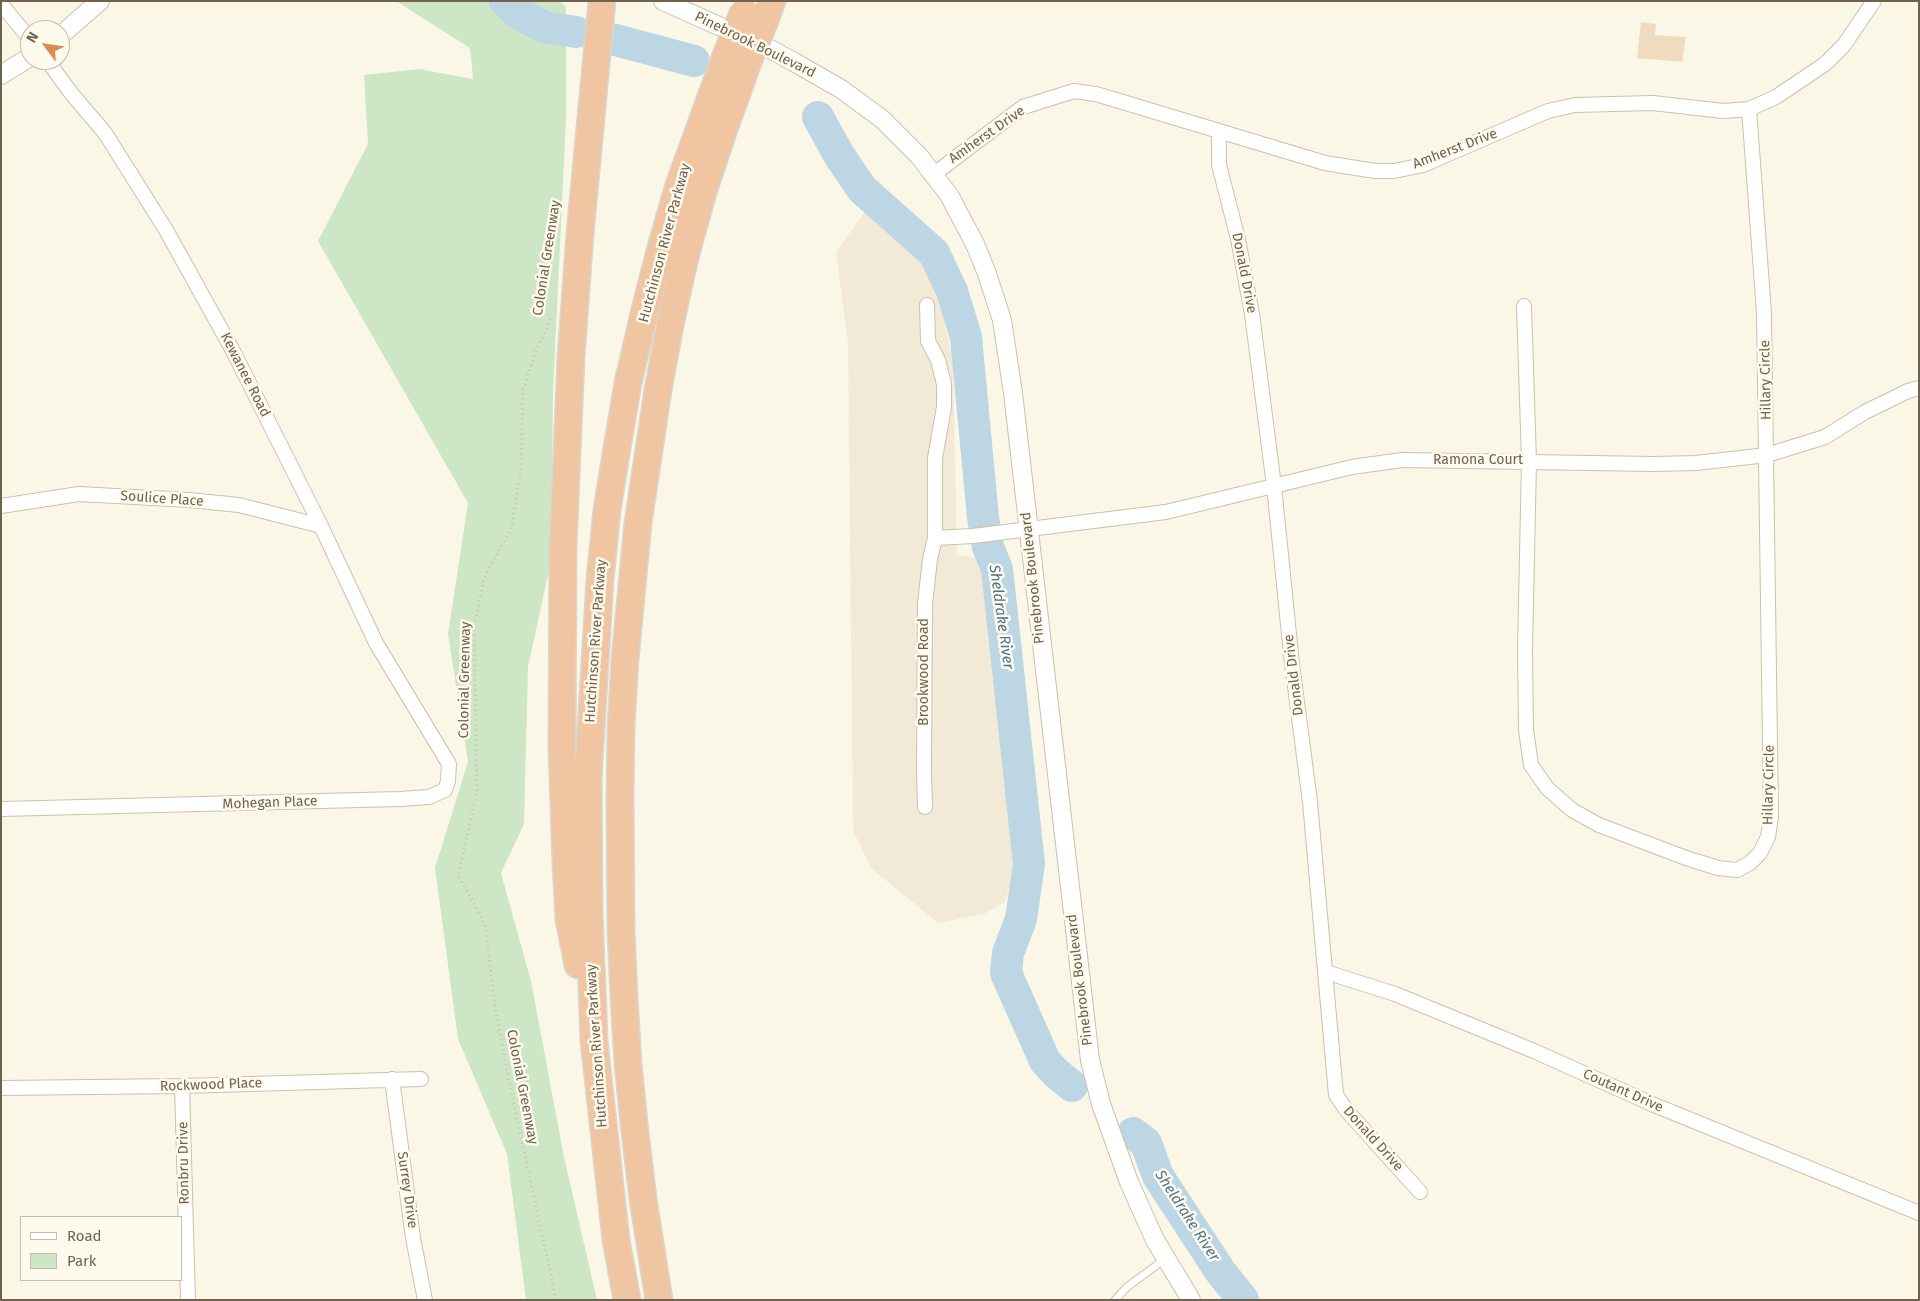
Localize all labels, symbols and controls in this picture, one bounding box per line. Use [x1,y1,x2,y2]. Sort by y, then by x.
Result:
street label: Pinebrook Boulevard [692,8,818,82]
north arrow [20,20,70,70]
text: N [23,29,42,46]
street label: Amherst Drive [946,103,1028,167]
street label: Amherst Drive [1410,125,1500,173]
street label: Hutchinson River Parkway [636,162,694,324]
street label: Colonial Greenway [530,199,564,317]
street label: Donald Drive [1228,231,1260,315]
street label: Kewanee Road [216,330,274,420]
street label: Hillary Circle [1757,340,1775,420]
street label: Ramona Court [1433,452,1523,468]
street label: Soulice Place [120,488,204,510]
street label: Pinebrook Boulevard [1018,511,1048,645]
street label: Hutchinson River Parkway [582,559,610,723]
water label: Sheldrake River [985,564,1017,670]
street label: Brookwood Road [916,618,932,726]
street label: Colonial Greenway [456,621,474,739]
street label: Donald Drive [1281,633,1307,717]
street label: Hillary Circle [1760,745,1778,825]
street label: Mohegan Place [222,793,318,813]
street label: Pinebrook Boulevard [1064,913,1096,1047]
street label: Hutchinson River Parkway [583,964,611,1128]
street label: Colonial Greenway [503,1028,541,1146]
street label: Coutant Drive [1580,1066,1666,1116]
street label: Rockwood Place [160,1075,262,1095]
street label: Donald Drive [1339,1103,1407,1175]
street label: Ronbru Drive [175,1121,193,1205]
street label: Surrey Drive [393,1151,421,1229]
water label: Sheldrake River [1151,1167,1223,1265]
legend [20,1216,182,1281]
text: Road [67,1227,102,1245]
text: Park [67,1252,97,1270]

